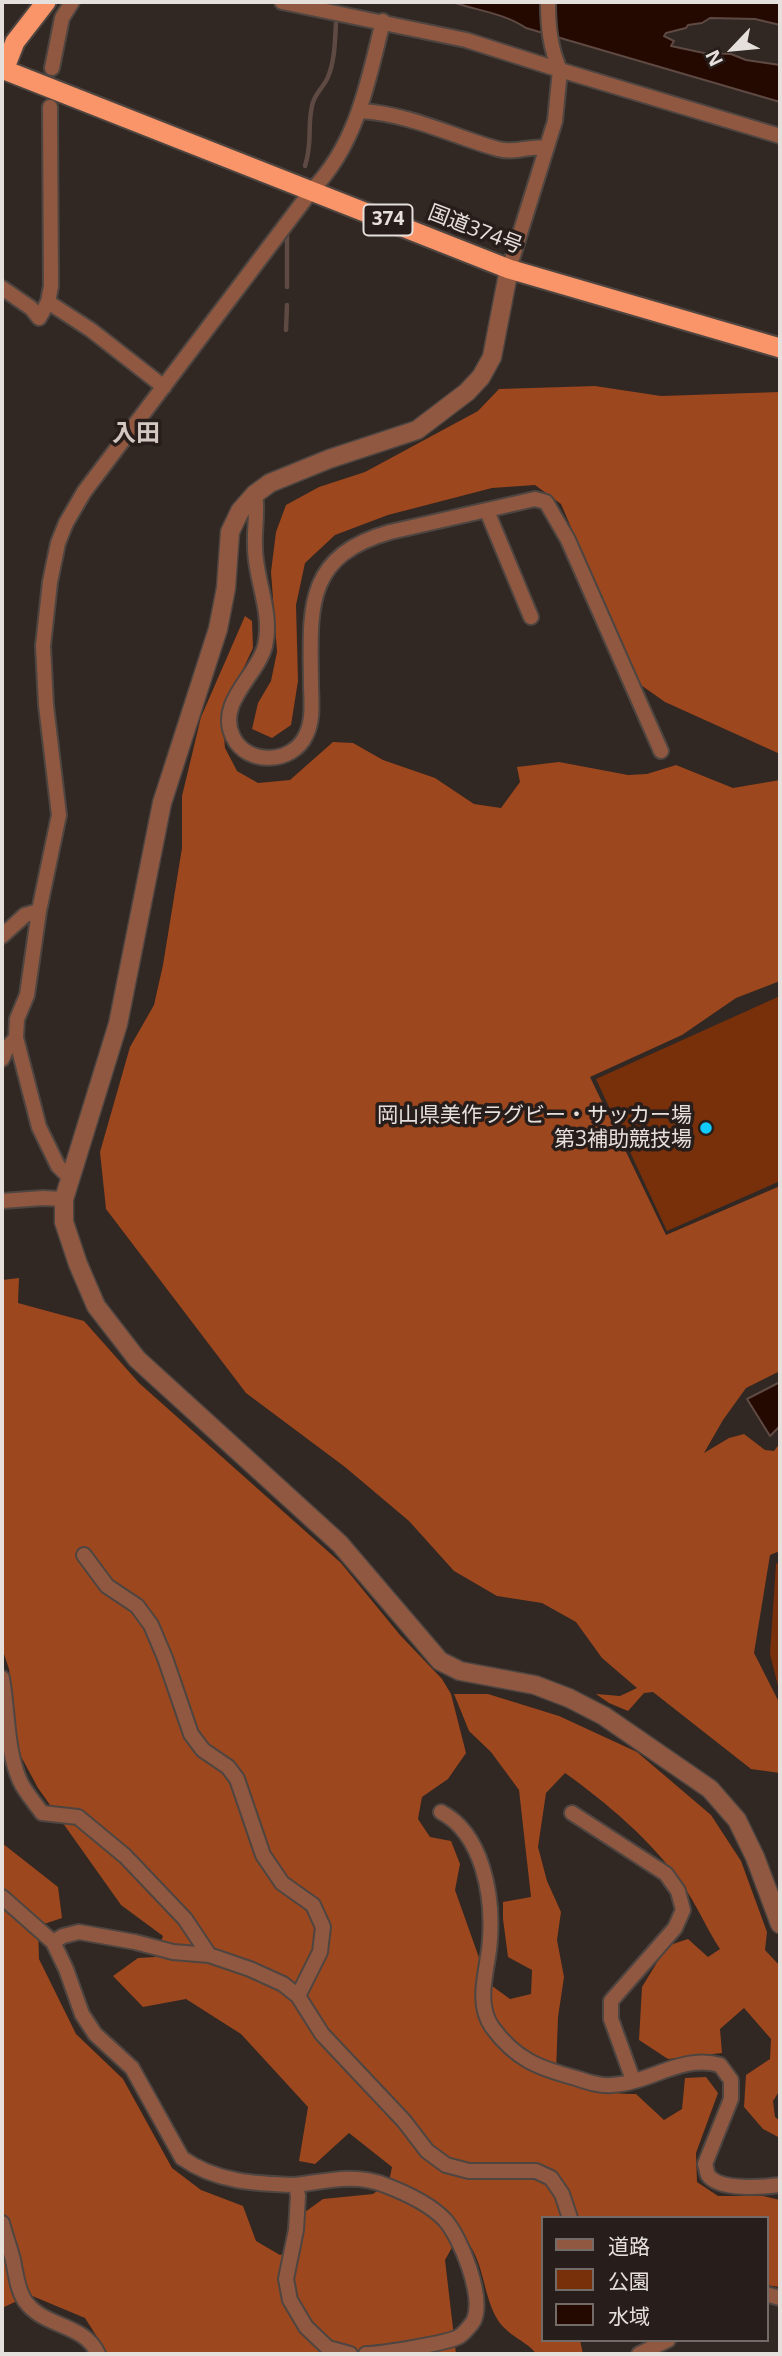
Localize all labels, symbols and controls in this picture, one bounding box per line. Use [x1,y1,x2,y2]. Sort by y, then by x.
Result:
north arrow [698,14,768,84]
text: N [699,46,729,71]
street label: 国道374号 [424,200,526,260]
road number: 374 [364,204,412,235]
district label: 入田 [112,420,160,448]
place label: 岡山県美作ラグビー・サッカー場 第3補助競技場 [377,1103,692,1153]
marker: 岡山県美作ラグビー・サッカー場 第3補助競技場 [698,1120,714,1136]
legend [540,2216,768,2342]
text: 道路 [608,2232,650,2260]
text: 公園 [608,2267,650,2295]
text: 水域 [608,2302,650,2330]

